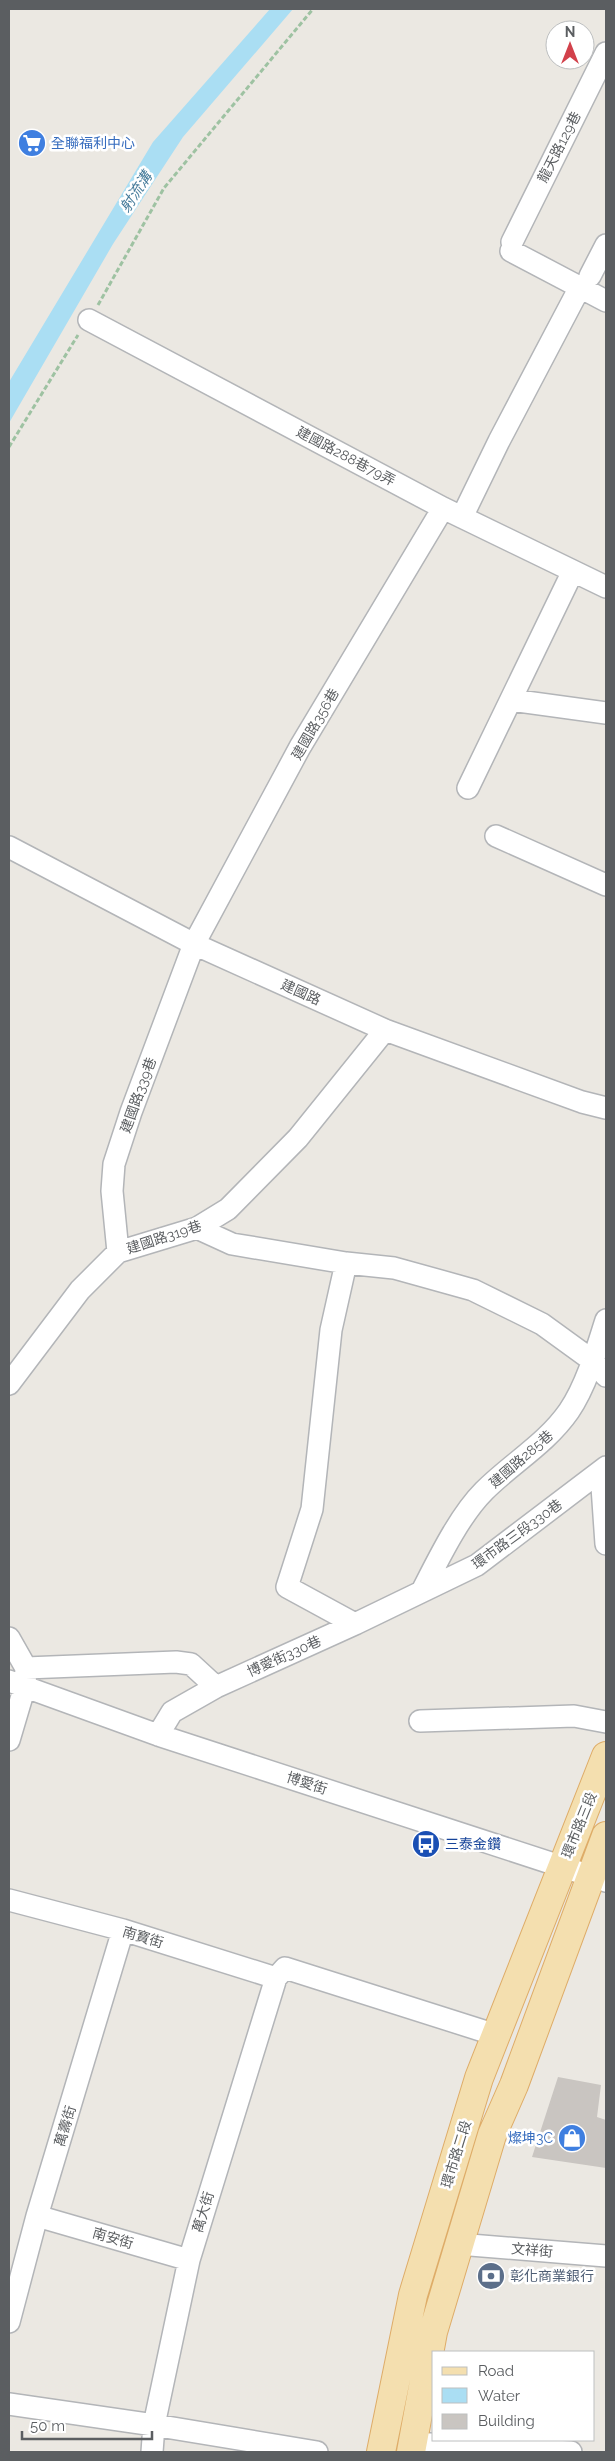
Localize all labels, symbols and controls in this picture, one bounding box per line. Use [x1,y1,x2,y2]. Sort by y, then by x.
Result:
north arrow [545,20,595,70]
text: N [565,24,575,40]
street label: 龍天路129巷 [534,109,584,185]
supermarket icon: 全聯福利中心 [17,128,47,158]
place label: 全聯福利中心 [51,135,135,151]
water label: 射流溝 [116,167,157,216]
street label: 建國路288巷79弄 [294,423,398,489]
street label: 建國路356巷 [288,686,342,762]
street label: 建國路 [279,976,323,1008]
street label: 建國路339巷 [117,1055,159,1135]
street label: 建國路319巷 [125,1217,203,1257]
street label: 建國路285巷 [486,1427,556,1491]
street label: 環市路三段330巷 [469,1496,565,1572]
street label: 博愛街330巷 [244,1633,324,1679]
street label: 博愛街 [285,1769,329,1797]
street label: 環市路三段 [558,1790,600,1860]
bus stop icon: 三泰金鑽 [411,1829,441,1859]
place label: 三泰金鑽 [445,1836,501,1852]
street label: 南寶街 [121,1923,165,1951]
street label: 萬壽街 [51,2104,79,2148]
street label: 環市路二段 [438,2118,474,2190]
shop icon: 燦坤3C [557,2123,587,2153]
place label: 燦坤3C [508,2130,553,2146]
street label: 萬大街 [189,2190,217,2234]
street label: 南安街 [91,2225,135,2251]
street label: 文祥街 [510,2240,554,2260]
bank icon: 彰化商業銀行 [476,2261,506,2291]
place label: 彰化商業銀行 [510,2268,594,2284]
legend [432,2351,595,2441]
text: Road [478,2362,514,2380]
text: Water [478,2387,521,2405]
scale bar [22,2408,152,2440]
text: Building [478,2412,535,2430]
text: 50 m [30,2417,65,2435]

